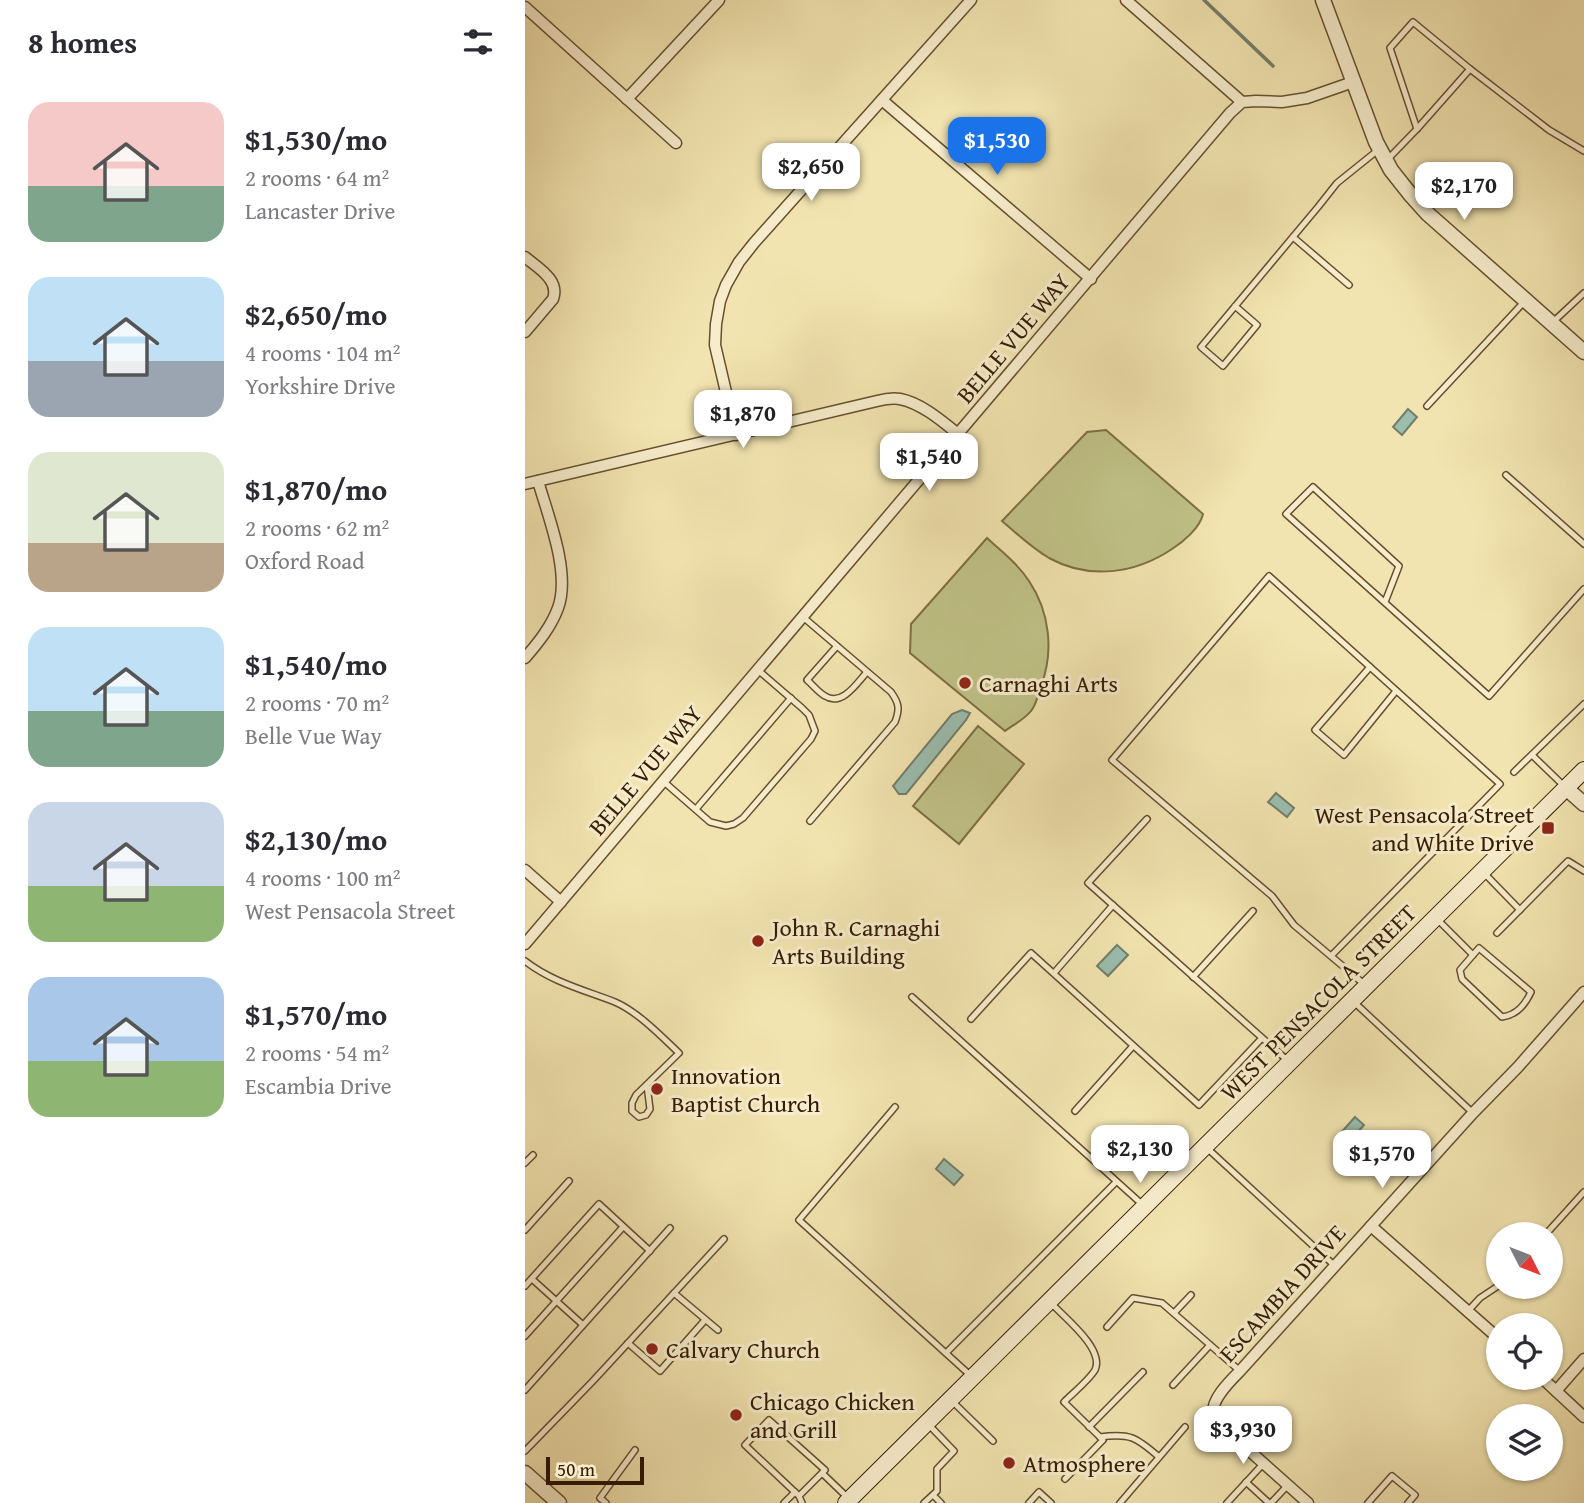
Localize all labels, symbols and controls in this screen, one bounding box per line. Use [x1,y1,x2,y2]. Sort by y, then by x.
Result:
text: 8 homes [28,20,137,64]
icon: filters [459,23,497,61]
text: $1,530/mo [245,117,387,161]
pin: $1,530 [940,118,1054,177]
text: $1,530 [964,123,1030,156]
icon: home [84,130,168,214]
pin: $2,650 [754,144,868,203]
text: $2,650 [778,149,844,182]
text: 2 rooms · 64 m² [245,161,389,194]
pin: $2,170 [1407,162,1521,222]
text: $2,170 [1431,168,1497,201]
text: Lancaster Drive [245,194,395,227]
street label: BELLE VUE WAY [948,265,1078,411]
text: $2,650/mo [245,292,387,336]
icon: home [84,305,168,389]
text: 4 rooms · 104 m² [245,336,400,369]
text: Yorkshire Drive [245,369,395,402]
pin: $1,870 [686,391,800,450]
text: $1,870 [710,396,776,429]
pin: $1,540 [872,434,986,493]
text: $1,540 [896,439,962,472]
text: $1,870/mo [245,467,387,511]
icon: home [84,480,168,564]
text: 2 rooms · 62 m² [245,511,389,544]
text: Oxford Road [245,544,365,577]
text: $1,540/mo [245,642,387,686]
icon: home [84,655,168,739]
place label: Carnaghi Arts [979,666,1118,701]
marker: Carnaghi Arts [957,675,973,691]
text: 2 rooms · 70 m² [245,686,389,719]
street label: BELLE VUE WAY [580,697,710,843]
text: Belle Vue Way [245,719,382,752]
place label: West Pensacola Street and White Drive [1315,797,1535,860]
text: $2,130/mo [245,817,387,861]
marker: West Pensacola Street and White Drive [1540,820,1556,836]
icon: home [84,830,168,914]
text: 4 rooms · 100 m² [245,861,400,894]
text: West Pensacola Street [245,894,455,927]
street label: WEST PENSACOLA STREET [1212,896,1424,1108]
place label: John R. Carnaghi Arts Building [769,910,940,973]
marker: John R. Carnaghi Arts Building [750,933,766,949]
text: $1,570/mo [245,992,387,1036]
icon: home [84,1005,168,1089]
text: 2 rooms · 54 m² [245,1036,389,1069]
place label: Innovation Baptist Church [671,1058,821,1121]
text: Escambia Drive [245,1069,392,1102]
marker: Innovation Baptist Church [649,1081,665,1097]
pin: $2,130 [1083,1126,1197,1185]
pin: $1,570 [1325,1130,1439,1190]
text: $2,130 [1107,1131,1173,1164]
text: $1,570 [1349,1136,1415,1169]
street label: ESCAMBIA DRIVE [1210,1216,1354,1370]
north arrow [1486,1222,1563,1298]
map controls [1486,1222,1563,1481]
button: locate [1486,1313,1563,1390]
place label: Calvary Church [666,1332,820,1367]
marker: Calvary Church [644,1341,660,1357]
place label: Chicago Chicken and Grill [750,1384,915,1447]
button: layers [1486,1404,1563,1481]
pin: $3,930 [1186,1406,1300,1466]
marker: Chicago Chicken and Grill [728,1407,744,1423]
text: $3,930 [1210,1412,1276,1445]
place label: Atmosphere [1023,1446,1146,1481]
scale bar [546,1454,644,1486]
text: 50 m [557,1455,595,1483]
marker: Atmosphere [1001,1455,1017,1471]

